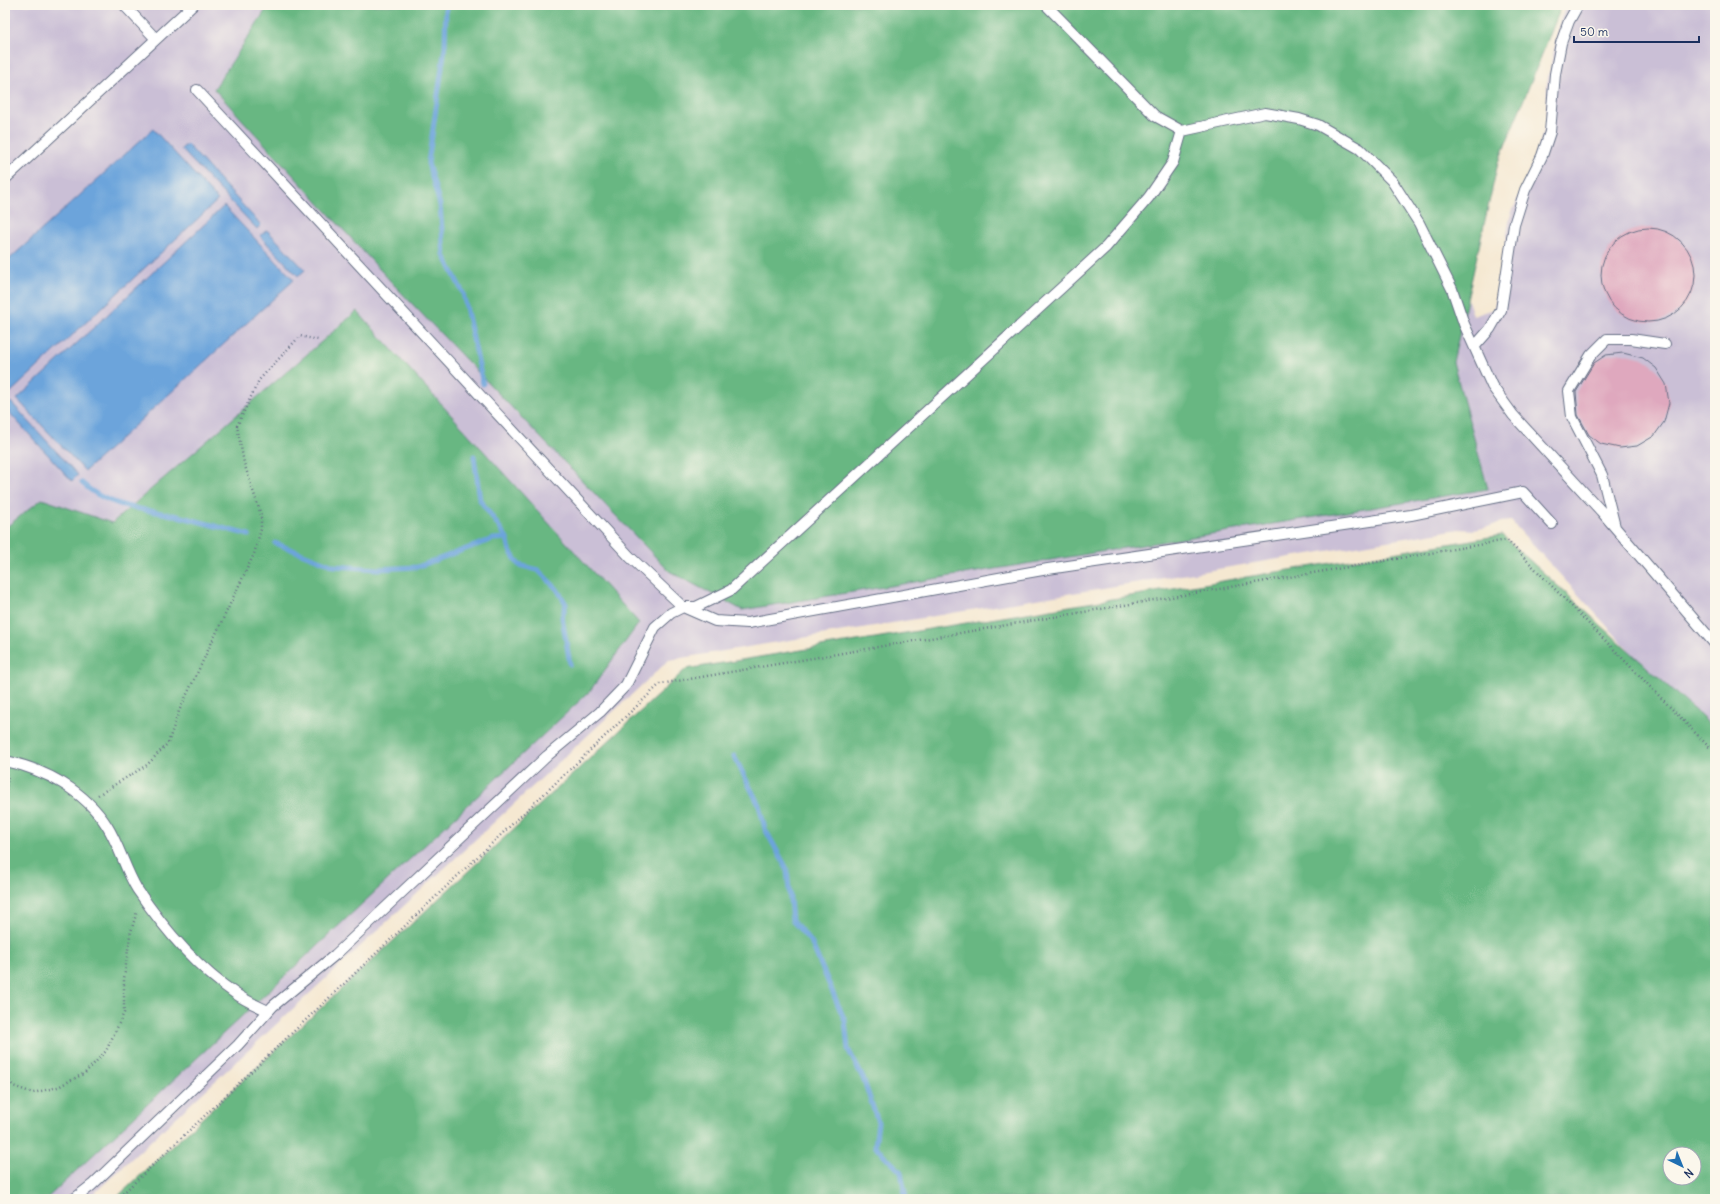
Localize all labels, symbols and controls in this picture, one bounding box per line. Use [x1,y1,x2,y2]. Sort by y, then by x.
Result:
scale bar [1574,18,1699,44]
text: 50 m [1580,24,1609,39]
north arrow [1662,1146,1702,1186]
text: N [1681,1166,1696,1181]

